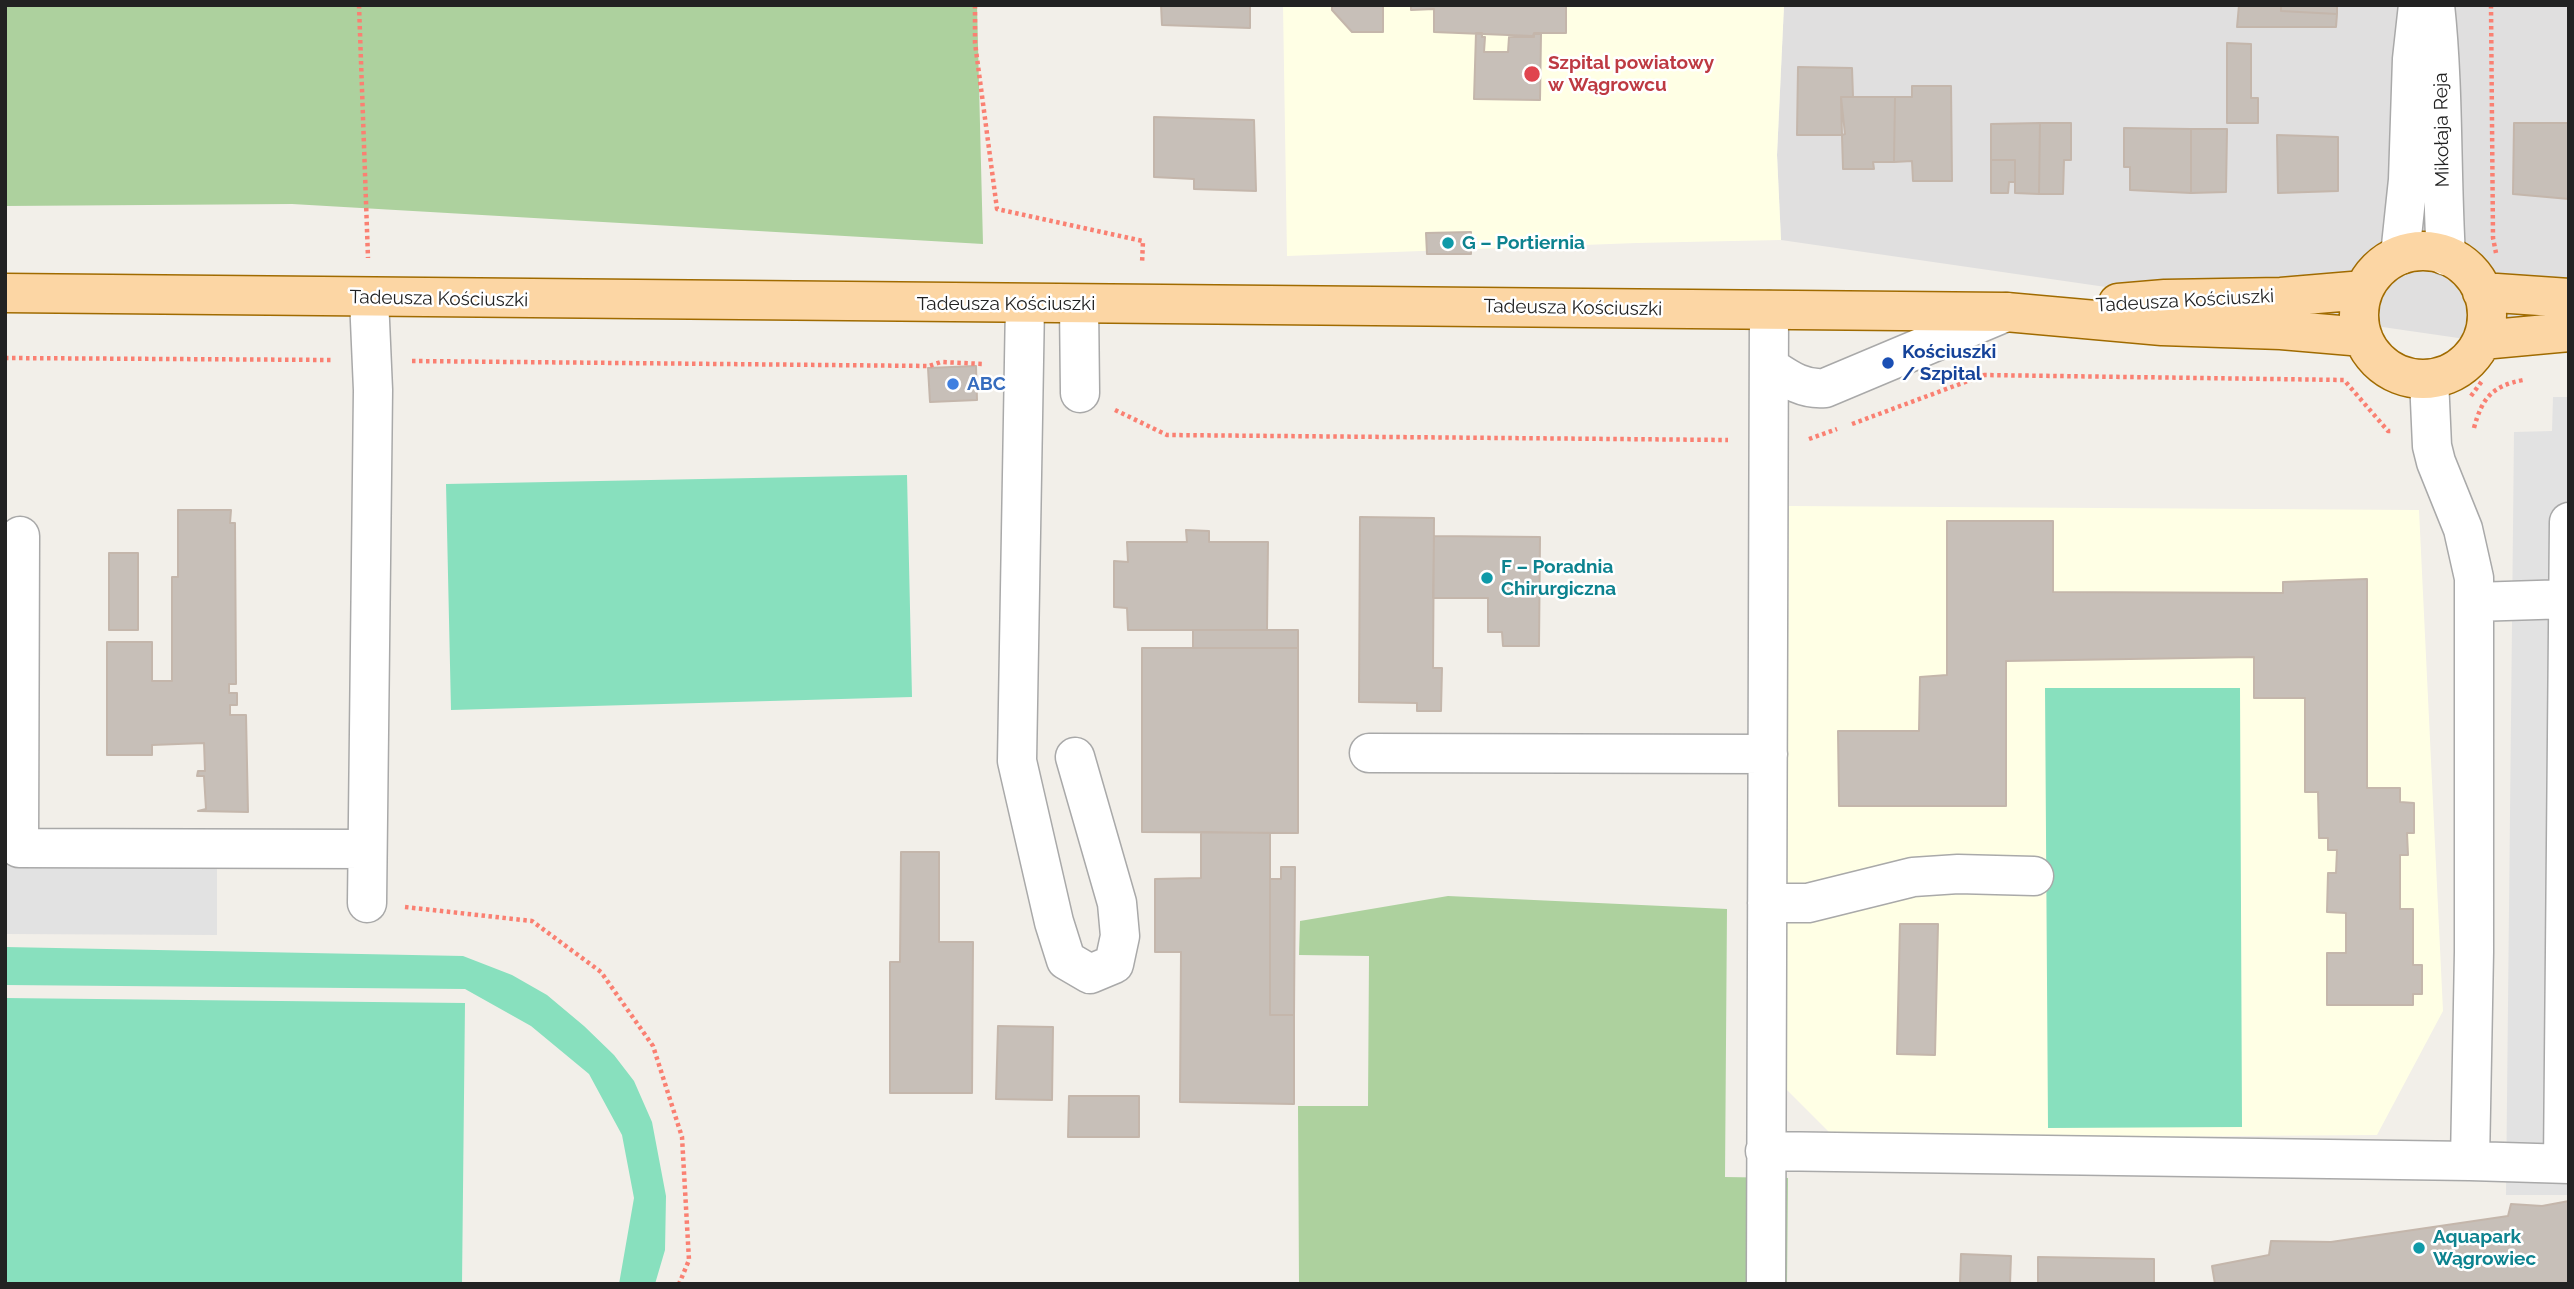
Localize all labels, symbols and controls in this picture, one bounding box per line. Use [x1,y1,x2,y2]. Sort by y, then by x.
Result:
place label: Szpital powiatowy w Wągrowcu [1548,52,1714,96]
marker: Szpital powiatowy w Wągrowcu [1522,64,1542,84]
street label: Mikołaja Reja [2430,72,2454,188]
place label: G – Portiernia [1462,232,1585,254]
marker: G – Portiernia [1440,235,1456,251]
street label: Tadeusza Kościuszki [2095,285,2275,317]
street label: Tadeusza Kościuszki [349,286,529,312]
street label: Tadeusza Kościuszki [917,293,1095,315]
street label: Tadeusza Kościuszki [1483,295,1663,321]
place label: Kościuszki / Szpital [1902,341,1996,385]
marker: Kościuszki / Szpital [1880,355,1896,371]
place label: ABC [967,373,1006,395]
marker: ABC [945,376,961,392]
place label: F – Poradnia Chirurgiczna [1501,556,1616,600]
marker: F – Poradnia Chirurgiczna [1479,570,1495,586]
place label: Aquapark Wągrowiec [2433,1226,2536,1270]
marker: Aquapark Wągrowiec [2411,1240,2427,1256]

